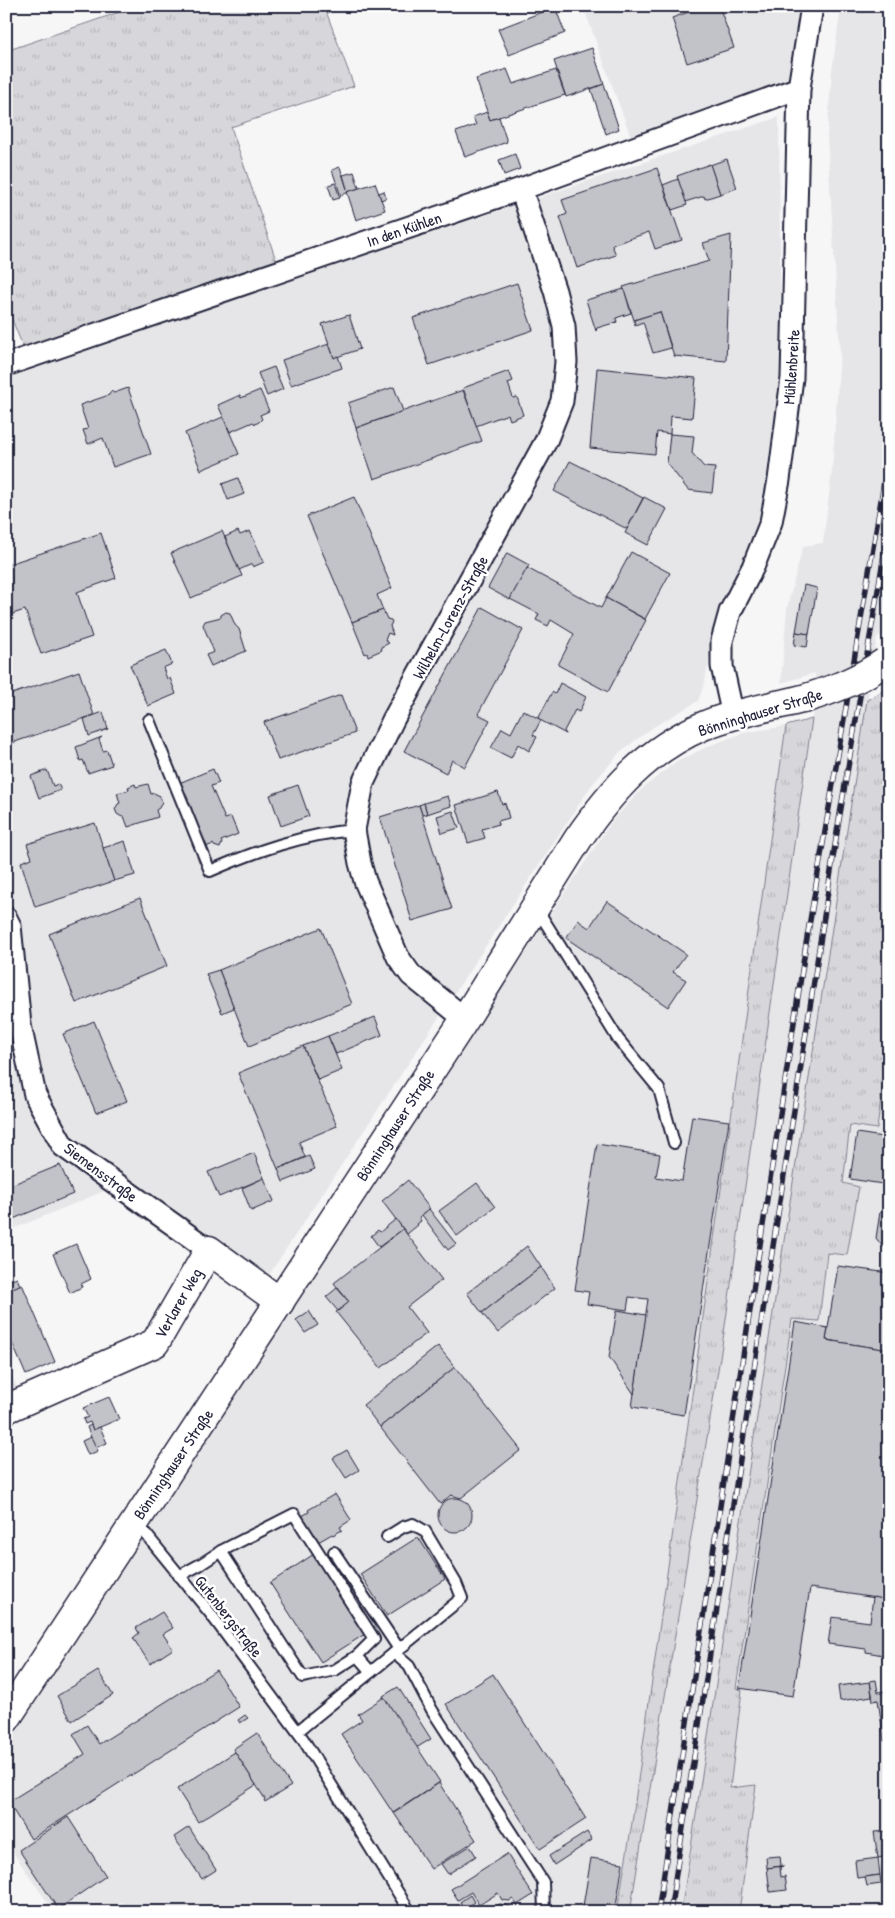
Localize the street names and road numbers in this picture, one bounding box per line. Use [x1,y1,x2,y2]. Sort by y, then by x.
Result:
street label: In den Kühlen [364,206,444,252]
street label: Mühlenbreite [777,328,805,405]
street label: Wilhelm-Lorenz-Straße [407,551,493,683]
street label: Bönninghauser Straße [695,682,825,741]
street label: Bönninghauser Straße [351,1064,440,1185]
street label: Siemensstraße [60,1137,143,1207]
street label: Verlarer Weg [149,1264,207,1342]
street label: Bönninghauser Straße [128,1404,218,1524]
street label: Gutenbergstraße [190,1570,268,1662]

